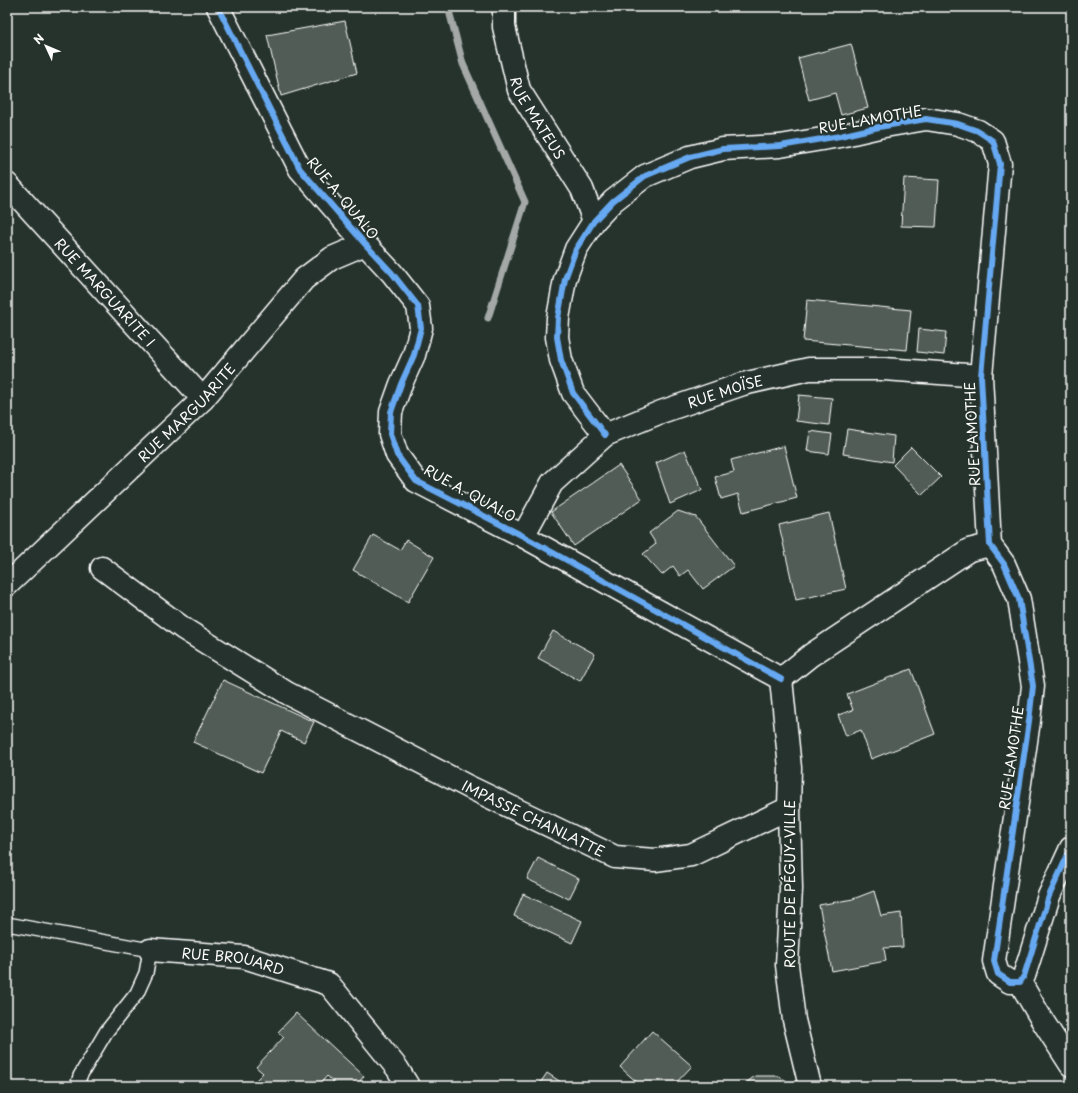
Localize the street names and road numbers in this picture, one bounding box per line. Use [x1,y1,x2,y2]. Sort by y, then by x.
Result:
street label: RUE MATEUS [506,75,571,163]
street label: RUE LAMOTHE [817,100,923,138]
street label: RUE A. QUALO [302,152,384,244]
street label: RUE MARGUARITE I [50,233,161,351]
street label: RUE MARGUARITE [133,358,240,467]
street label: RUE MOÏSE [684,369,765,413]
street label: RUE LAMOTHE [959,381,985,487]
street label: RUE A. QUALO [420,459,520,527]
street label: RUE LAMOTHE [993,705,1029,811]
street label: IMPASSE CHANLATTE [458,775,609,861]
street label: ROUTE DE PÉGUY-VILLE [779,800,800,968]
street label: RUE BROUARD [181,942,287,980]

